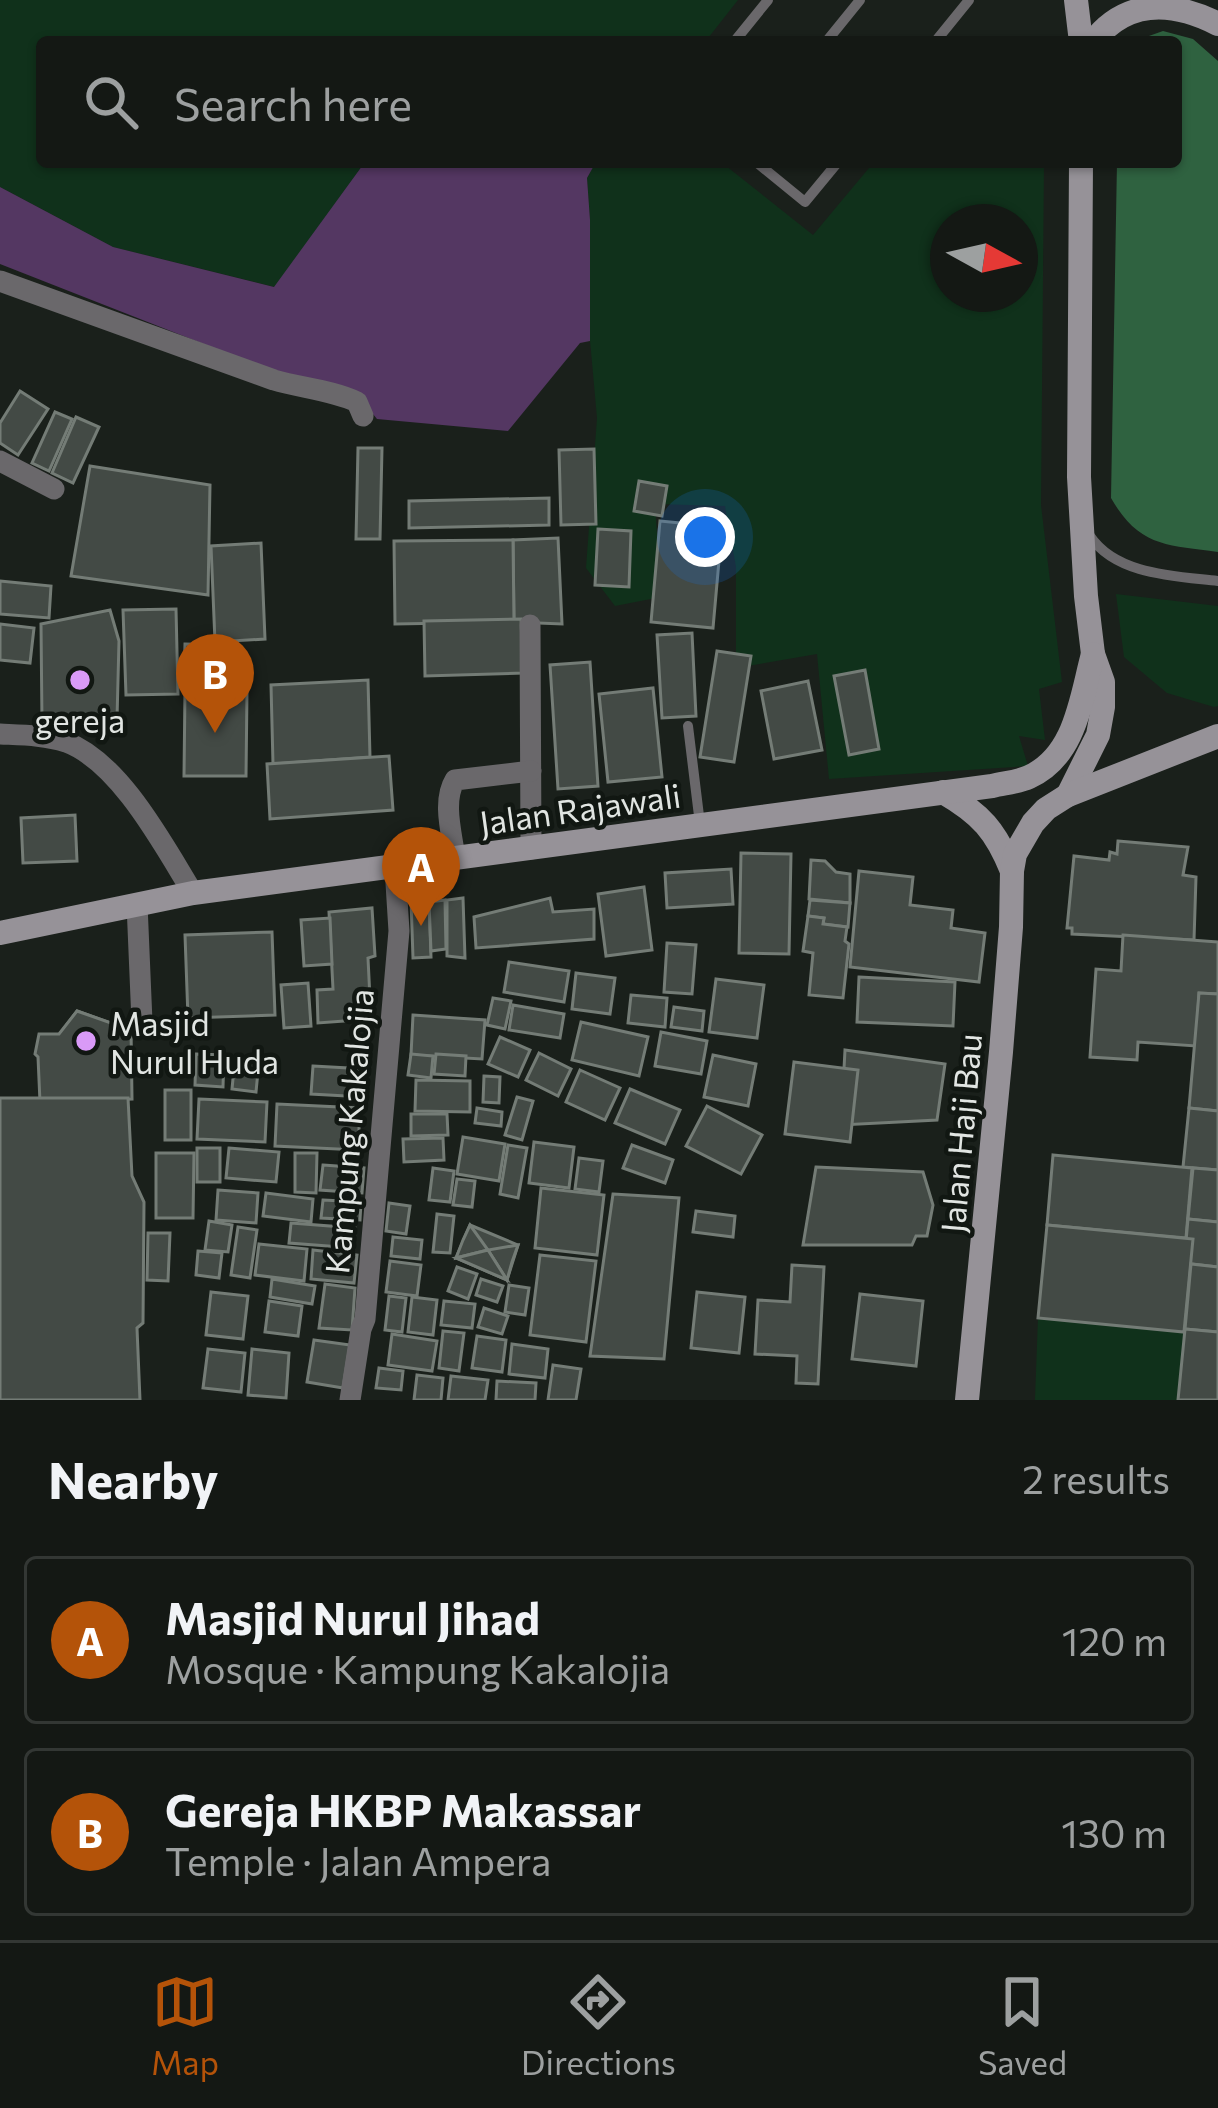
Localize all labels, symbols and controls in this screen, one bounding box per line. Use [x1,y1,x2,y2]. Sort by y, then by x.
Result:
search box [36,36,1182,168]
icon: search [78,69,144,135]
text: Search here [174,75,412,130]
north arrow [930,204,1038,312]
your location [675,507,735,567]
pin: B [176,634,254,733]
marker: gereja [67,667,93,693]
place label: gereja [35,699,125,740]
street label: Jalan Rajawali [477,774,683,842]
pin: A [382,827,460,926]
street label: Kampung Kakalojia [315,987,381,1275]
place label: Masjid Nurul Huda [110,1002,279,1081]
marker: Masjid Nurul Huda [73,1028,99,1054]
street label: Jalan Haji Bau [931,1032,989,1234]
text: Nearby [48,1447,218,1510]
text: 2 results [1022,1454,1170,1502]
text: Masjid Nurul Jihad [165,1589,540,1644]
text: A [76,1616,104,1664]
text: 120 m [1062,1616,1167,1664]
text: Mosque · Kampung Kakalojia [165,1644,670,1692]
text: Gereja HKBP Makassar [165,1781,641,1836]
text: B [77,1808,103,1856]
text: 130 m [1061,1808,1167,1856]
text: Temple · Jalan Ampera [165,1836,551,1884]
tab: Map [151,1969,219,2082]
tab: Directions [521,1969,676,2082]
tab: Saved [978,1969,1067,2082]

